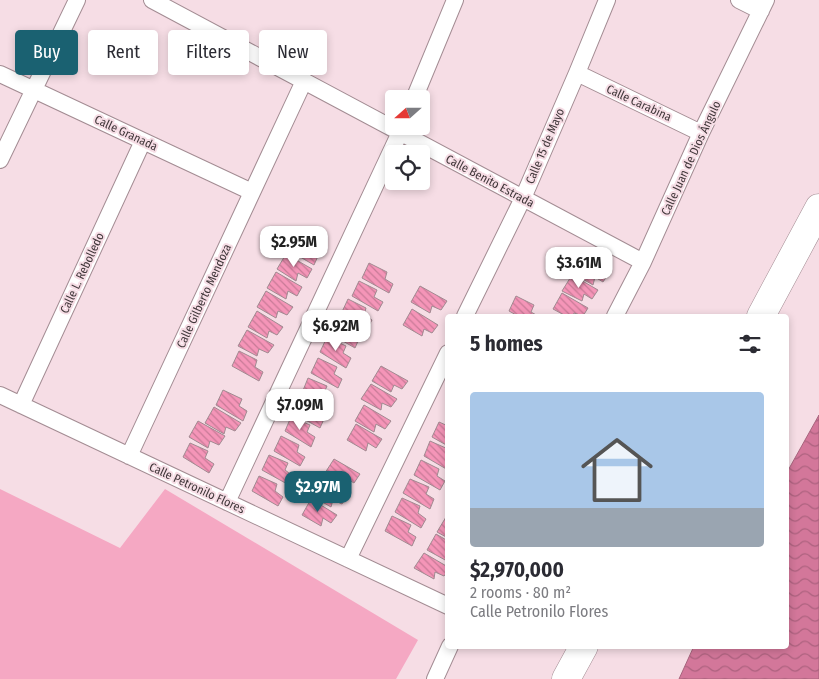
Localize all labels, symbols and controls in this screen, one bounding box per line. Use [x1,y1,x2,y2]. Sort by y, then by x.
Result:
chip: Buy [15,30,78,75]
chip: Rent [88,30,158,75]
chip: Filters [168,30,249,75]
chip: New [259,30,327,75]
street label: Calle Carabina [604,82,674,124]
north arrow [385,90,430,135]
map controls [385,90,430,190]
street label: Calle Juan de Dios Ángulo [657,98,724,217]
street label: Calle 15 de Mayo [523,106,567,186]
street label: Calle Granada [92,112,160,154]
button: locate [385,145,430,190]
street label: Calle Benito Estrada [443,152,537,210]
pin: $2.95M [253,226,335,268]
street label: Calle L. Rebolledo [57,230,107,316]
text: $2.95M [271,232,317,251]
street label: Calle Gilberto Mendoza [174,242,234,350]
pin: $3.61M [538,246,620,289]
text: $3.61M [557,253,601,272]
pin: $6.92M [295,310,377,352]
text: $6.92M [313,316,359,335]
icon: filters [736,330,764,358]
text: 5 homes [470,331,543,357]
pin: $7.09M [259,388,341,431]
text: $7.09M [277,395,323,414]
icon: home [572,425,662,515]
street label: Calle Petronilo Flores [147,460,247,516]
pin: $2.97M [277,470,359,513]
text: $2.97M [296,477,340,496]
text: $2,970,000 [470,557,564,583]
text: 2 rooms · 80 m² [470,583,571,602]
text: Calle Petronilo Flores [470,602,608,621]

